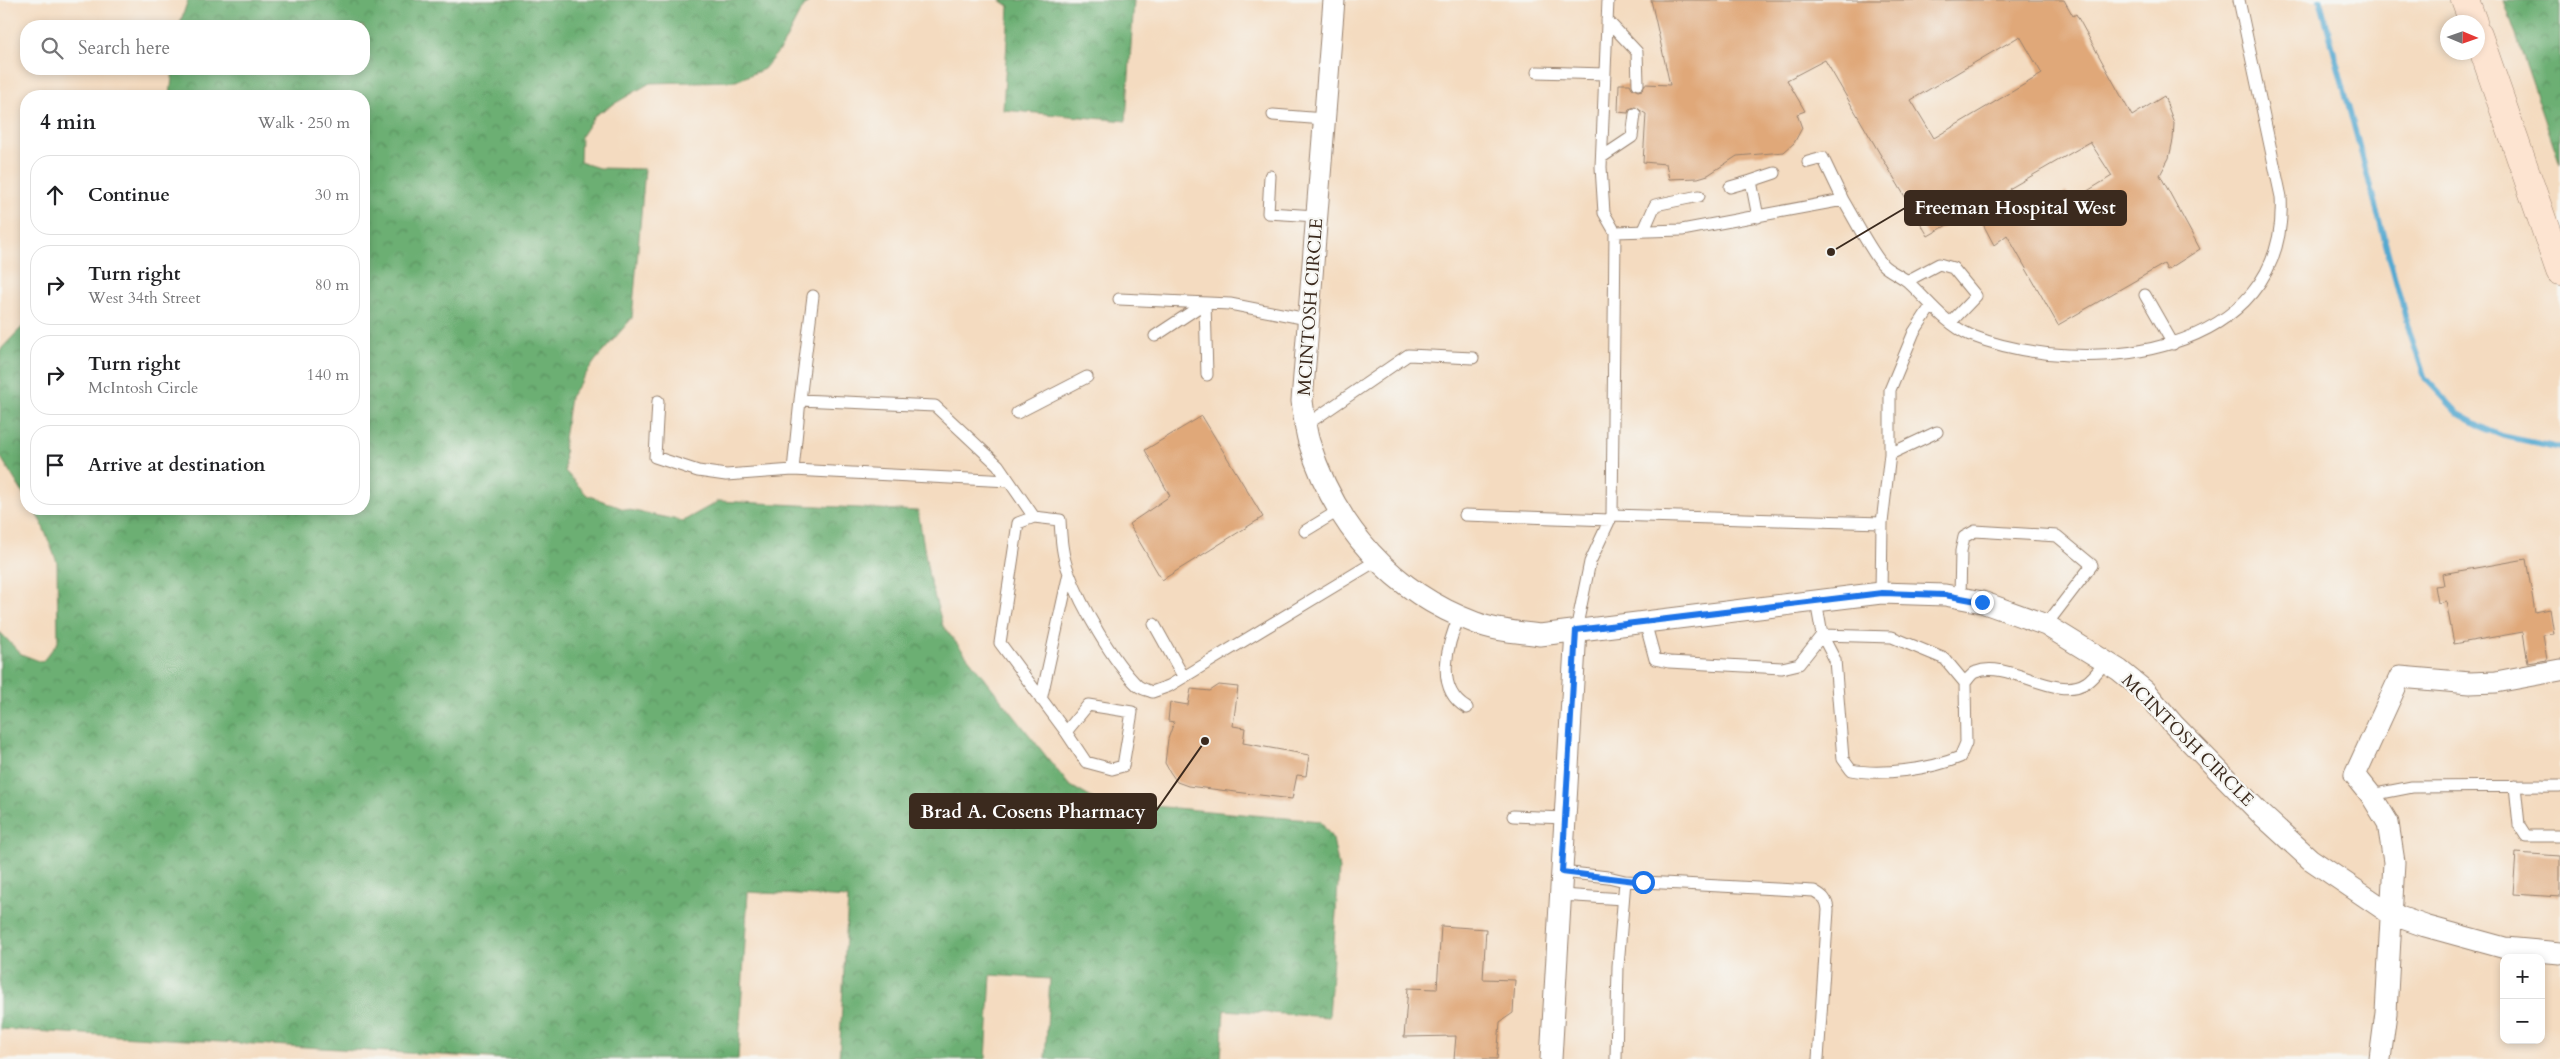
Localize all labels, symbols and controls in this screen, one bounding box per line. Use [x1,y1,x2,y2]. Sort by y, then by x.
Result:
north arrow [2440,15,2485,60]
search box [20,20,370,75]
icon: search [38,34,66,62]
text: Search here [78,35,170,61]
text: 4 min [40,108,96,137]
text: Walk · 250 m [258,112,350,134]
icon: ahead [41,181,69,209]
text: Continue [88,182,170,208]
text: 30 m [315,184,349,206]
callout: Freeman Hospital West [1905,191,2126,225]
text: Freeman Hospital West [1914,195,2116,221]
street label: MCINTOSH CIRCLE [1292,217,1329,397]
text: Turn right [88,261,180,287]
icon: right [41,271,69,299]
text: 80 m [315,274,349,296]
text: West 34th Street [88,287,201,309]
text: Turn right [88,351,180,377]
icon: right [41,361,69,389]
text: 140 m [307,364,349,386]
text: McIntosh Circle [88,377,198,399]
icon: arrive [41,451,69,479]
text: Arrive at destination [88,452,265,478]
route end [1971,591,1994,614]
street label: MCINTOSH CIRCLE [2116,669,2259,812]
callout: Brad A. Cosens Pharmacy [910,794,1156,828]
text: Brad A. Cosens Pharmacy [920,799,1146,825]
route start [1632,871,1655,894]
map controls [2500,954,2545,1044]
button: + [2500,954,2545,999]
button: − [2500,999,2545,1044]

